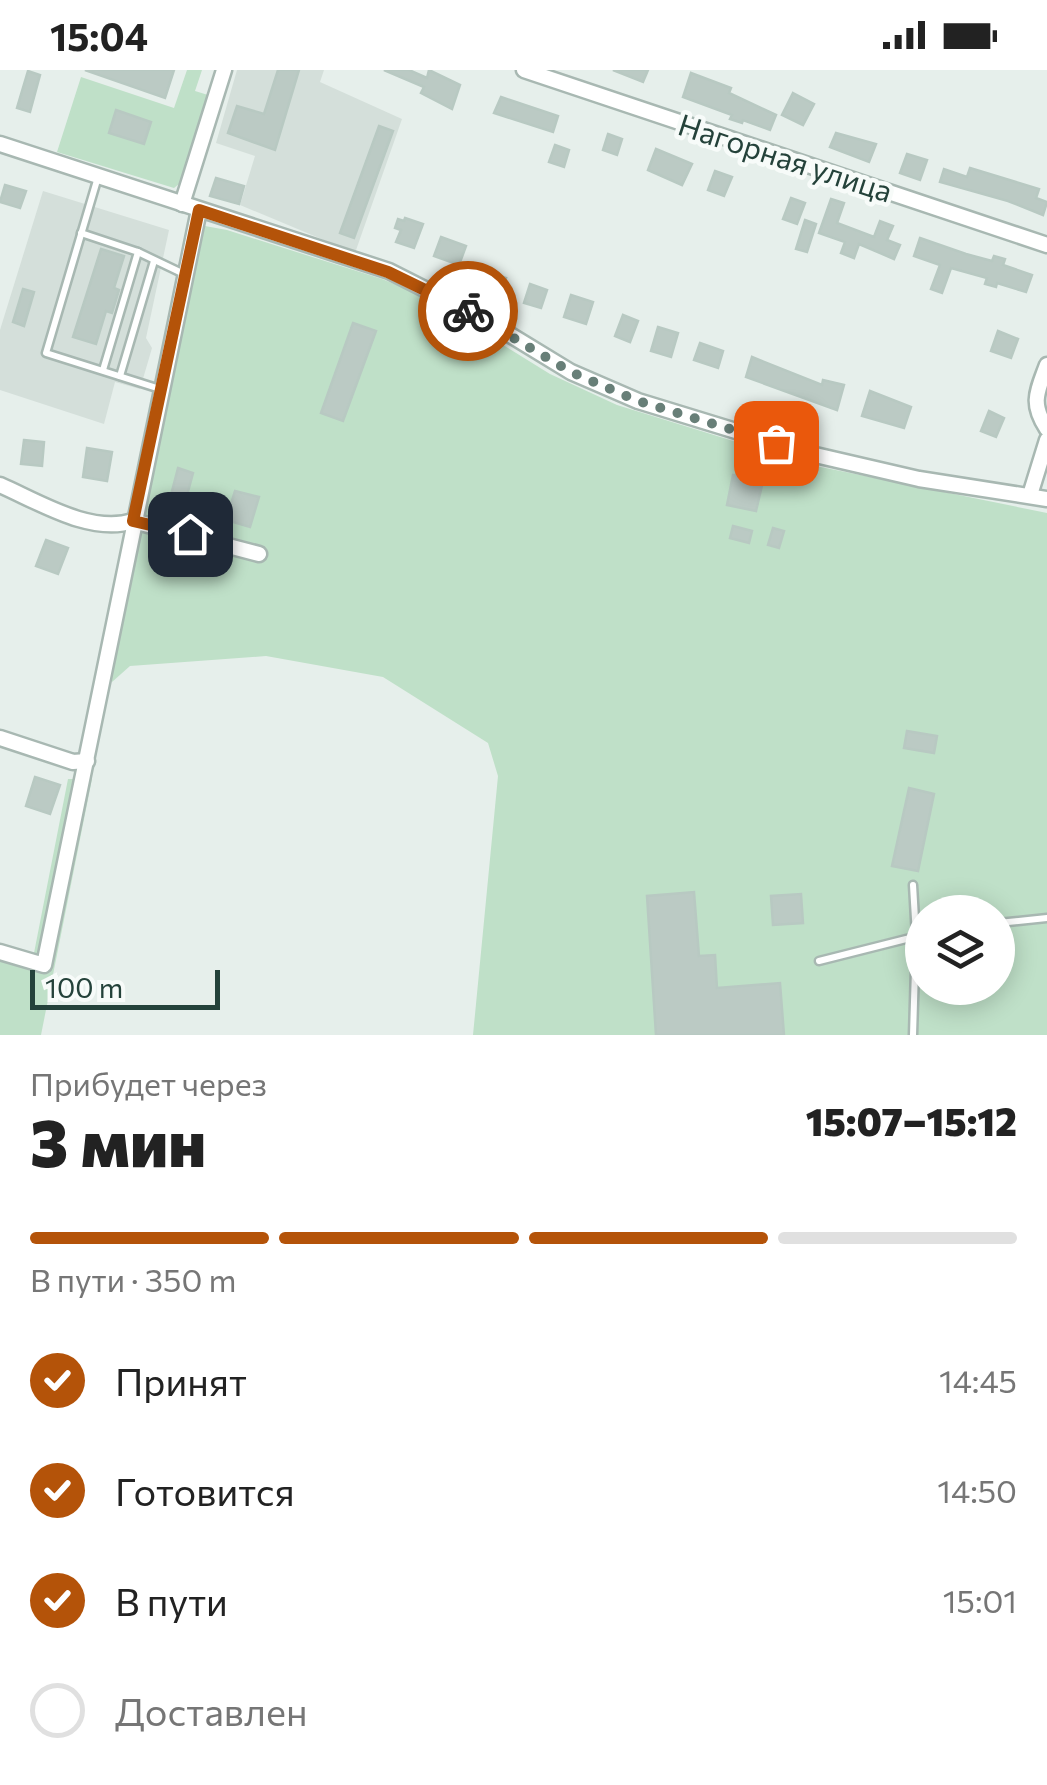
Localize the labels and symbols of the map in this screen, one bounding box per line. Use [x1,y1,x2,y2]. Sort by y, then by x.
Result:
street label: Нагорная улица [674,105,897,209]
courier [418,261,518,361]
pin [734,401,819,486]
pin [148,492,233,577]
scale bar [30,965,220,1010]

